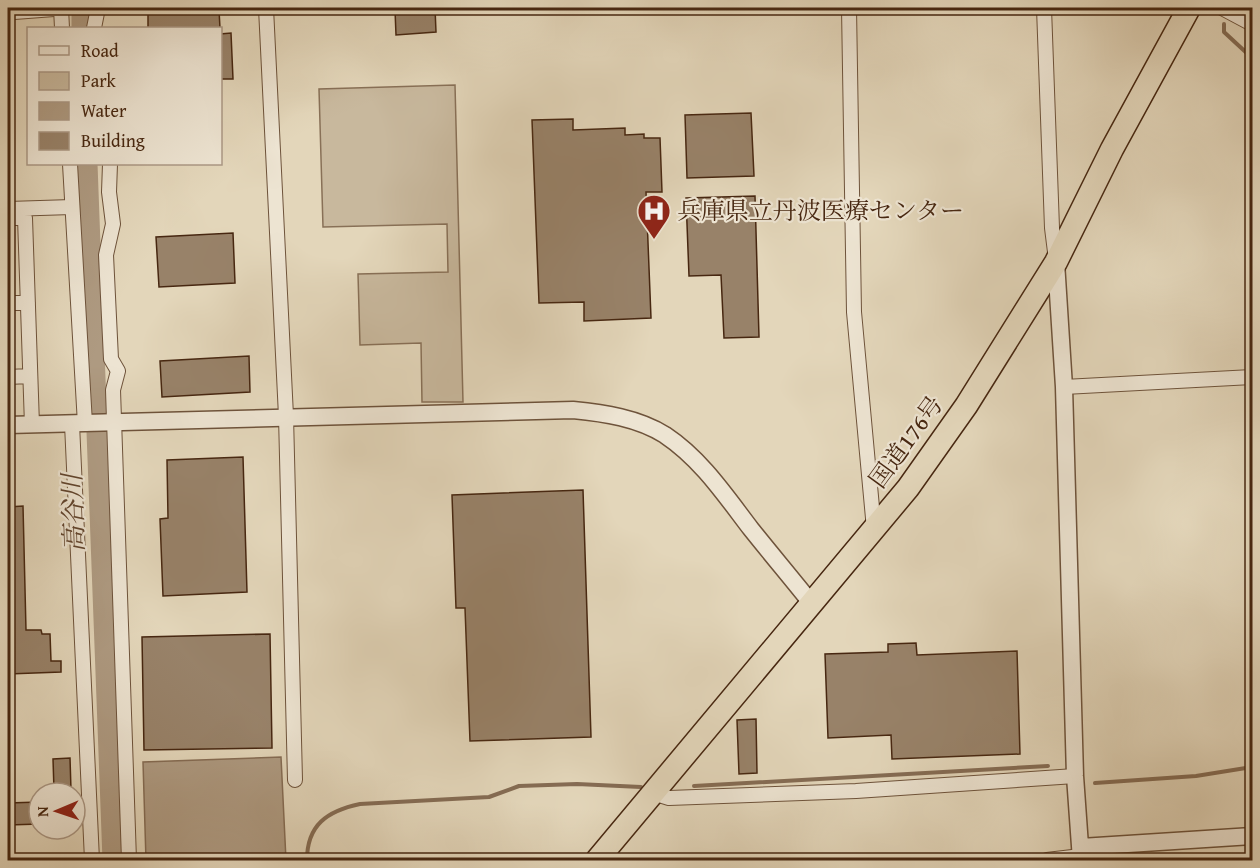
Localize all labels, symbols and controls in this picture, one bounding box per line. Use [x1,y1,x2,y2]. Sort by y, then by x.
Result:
legend [27,27,222,165]
text: Road [81,37,119,64]
text: Park [81,67,117,94]
text: Water [81,97,127,124]
text: Building [81,127,145,154]
hospital icon: 兵庫県立丹波医療センター [636,193,672,240]
place label: 兵庫県立丹波医療センター [677,193,964,228]
street label: 国道176号 [860,388,951,495]
water label: 高谷川 [52,470,93,553]
north arrow [27,781,87,841]
text: N [30,805,54,817]

